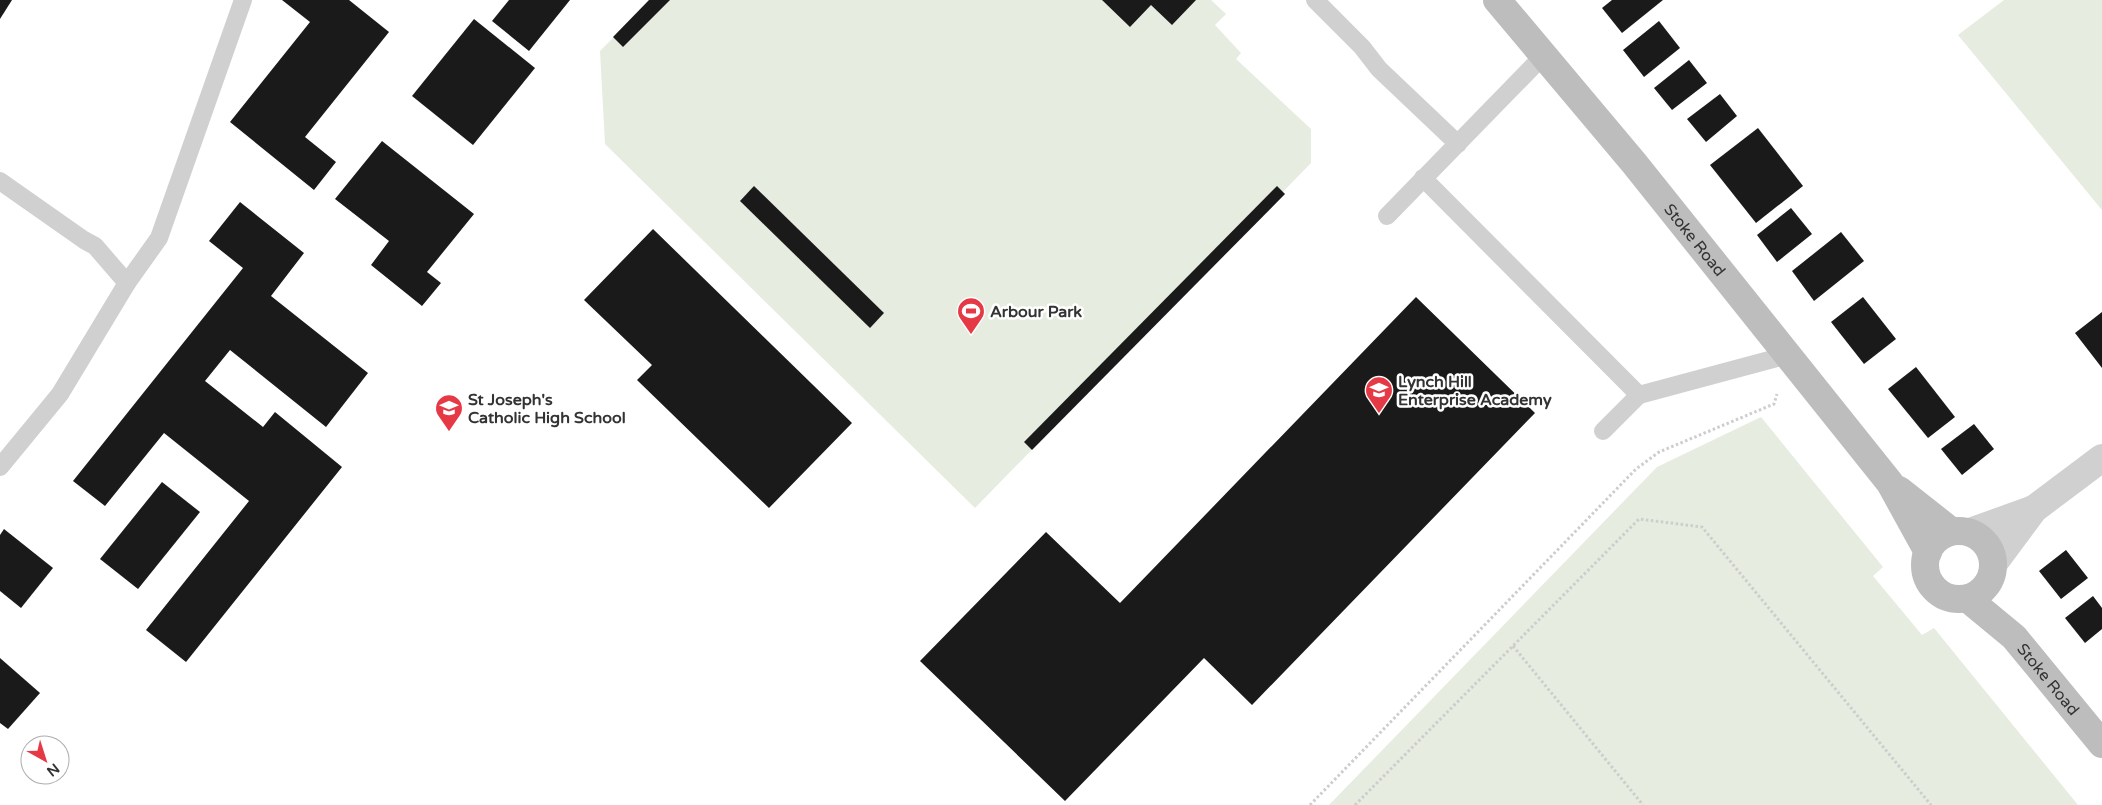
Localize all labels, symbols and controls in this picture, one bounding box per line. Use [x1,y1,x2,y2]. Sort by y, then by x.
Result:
street label: Stoke Road [1659,200,1730,281]
sports icon: Arbour Park [956,296,986,335]
place label: Arbour Park [990,302,1082,322]
place label: Lynch Hill Enterprise Academy [1398,372,1552,410]
school or university icon: Lynch Hill Enterprise Academy [1364,375,1394,414]
place label: St Joseph's Catholic High School [468,390,626,428]
school or university icon: St Joseph's Catholic High School [434,393,464,432]
street label: Stoke Road [2012,640,2083,720]
north arrow [20,735,70,785]
text: N [43,760,63,780]

